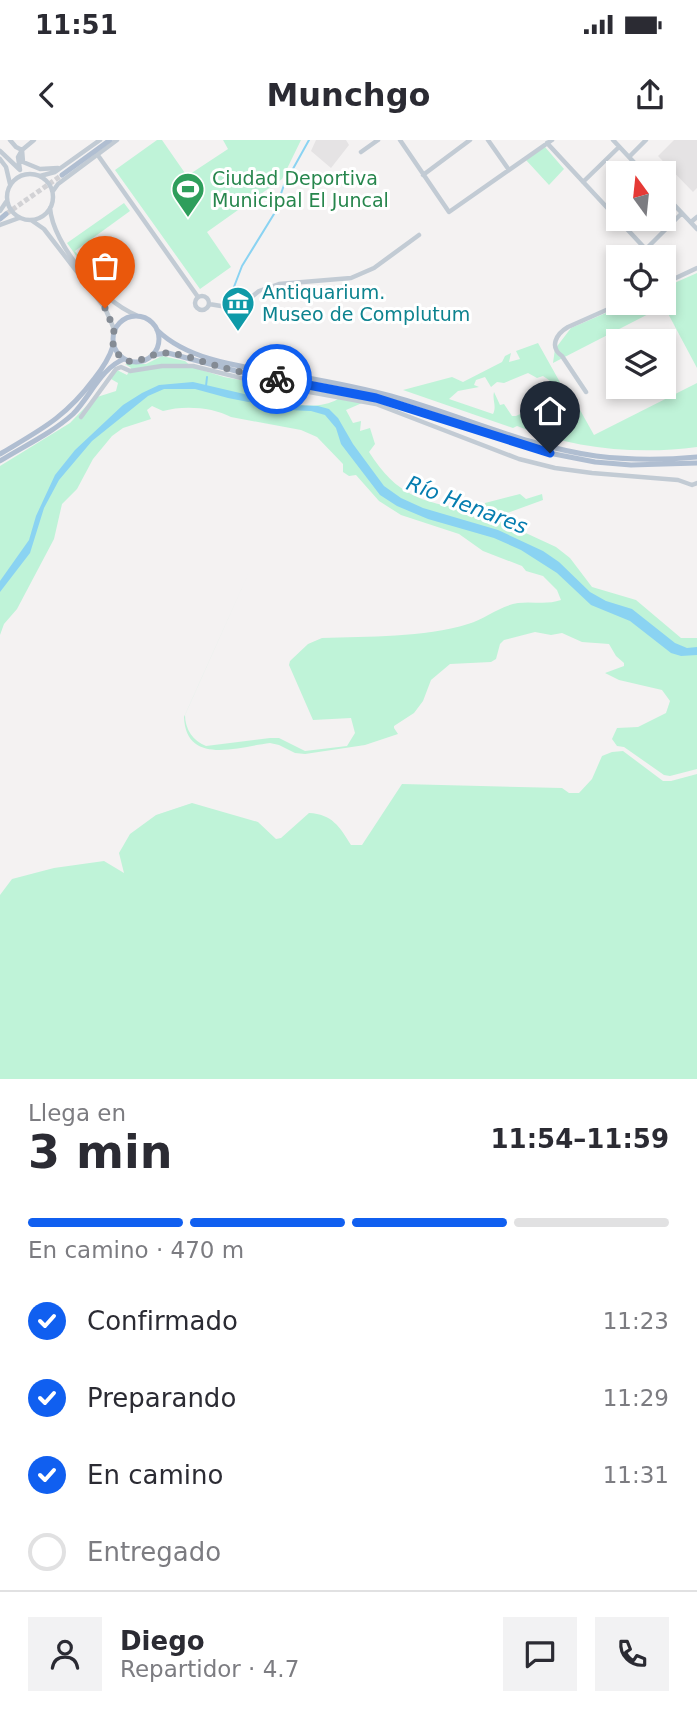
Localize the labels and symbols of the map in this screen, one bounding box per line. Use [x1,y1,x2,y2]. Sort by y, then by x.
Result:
north arrow [606,161,676,231]
place label: Ciudad Deportiva Municipal El Juncal [212,167,389,211]
sports icon: Ciudad Deportiva Municipal El Juncal [169,170,207,219]
pin [75,236,135,308]
place label: Antiquarium. Museo de Complutum [262,281,470,325]
museum icon: Antiquarium. Museo de Complutum [219,284,257,333]
courier [242,344,312,414]
pin [520,381,580,453]
water label: Río Henares [403,471,531,539]

